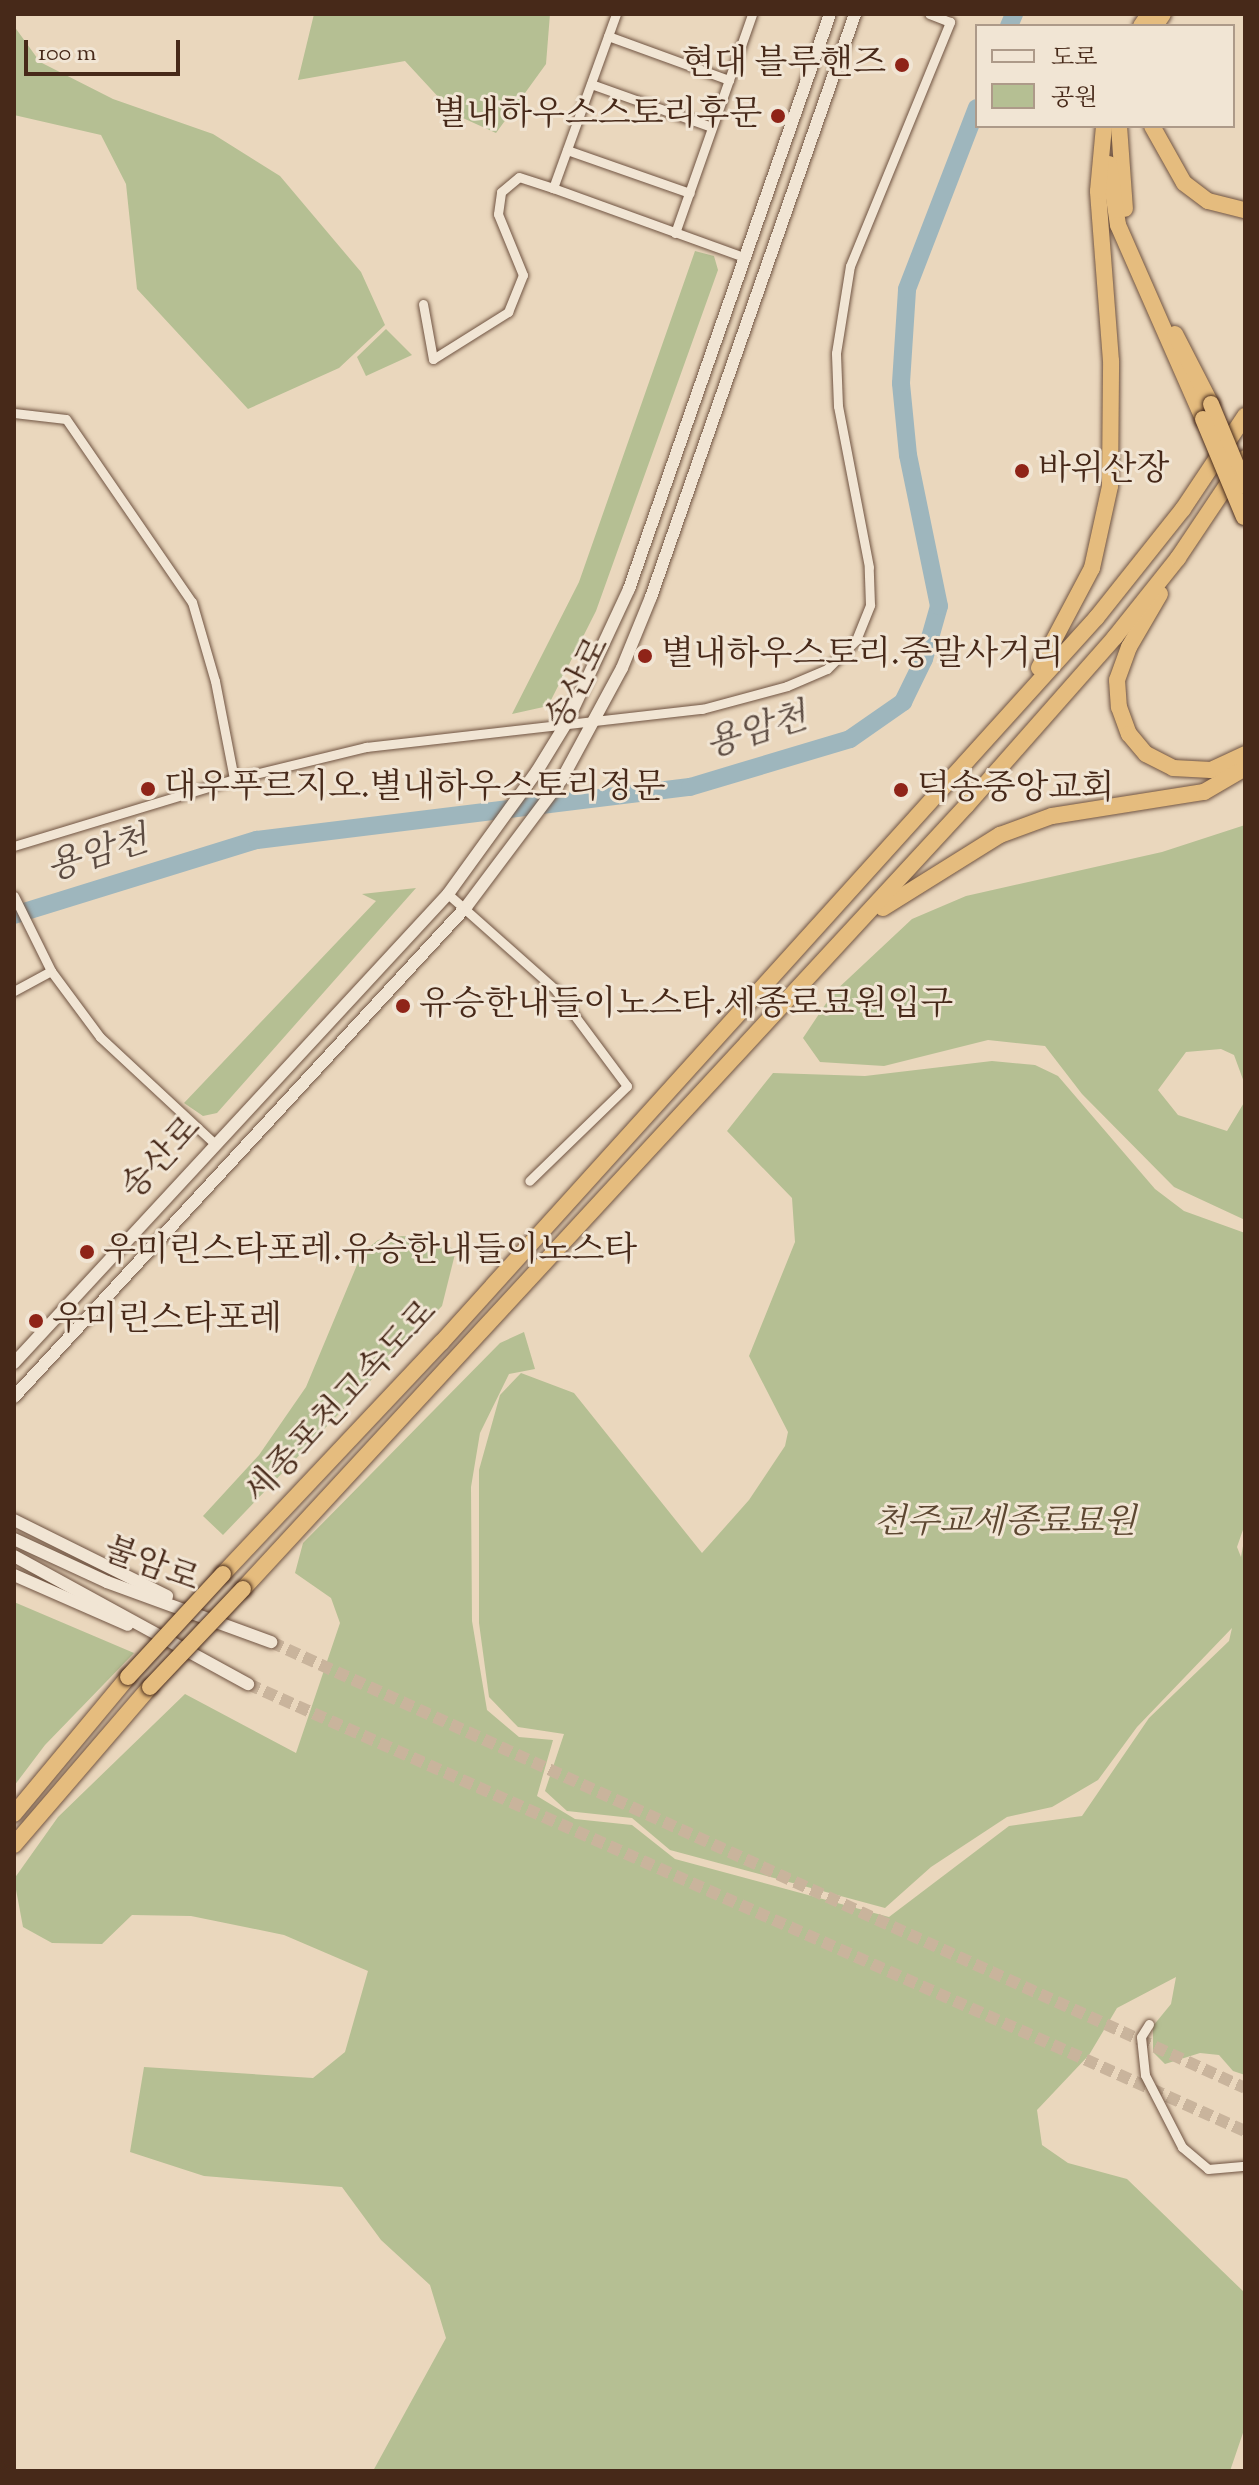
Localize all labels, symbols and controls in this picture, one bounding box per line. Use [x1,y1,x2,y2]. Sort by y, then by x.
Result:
scale bar [28,24,184,74]
legend [975,24,1235,128]
text: 100 m [38,37,96,71]
text: 도로 [1051,42,1097,76]
place label: 현대 블루핸즈 [682,45,886,85]
marker: 현대 블루핸즈 [893,56,911,74]
text: 공원 [1051,82,1097,116]
place label: 별내하우스스토리후문 [434,96,762,136]
marker: 별내하우스스토리후문 [769,107,787,125]
place label: 바위산장 [1038,451,1169,491]
marker: 바위산장 [1013,462,1031,480]
street label: 송산로 [538,631,620,737]
place label: 별내하우스토리.중말사거리 [661,636,1064,676]
marker: 별내하우스토리.중말사거리 [636,647,654,665]
water label: 용암천 [701,697,813,769]
place label: 대우푸르지오.별내하우스토리정문 [164,769,665,809]
place label: 덕송중앙교회 [917,770,1114,810]
marker: 대우푸르지오.별내하우스토리정문 [139,780,157,798]
marker: 덕송중앙교회 [892,781,910,799]
water label: 용암천 [42,820,154,892]
place label: 유승한내들이노스타.세종로묘원입구 [419,986,953,1026]
marker: 유승한내들이노스타.세종로묘원입구 [394,997,412,1015]
street label: 송산로 [113,1109,211,1209]
place label: 우미린스타포레.유승한내들이노스타 [103,1232,637,1272]
marker: 우미린스타포레.유승한내들이노스타 [78,1243,96,1261]
street label: 세종포천고속도로 [237,1293,447,1513]
place label: 우미린스타포레 [52,1301,282,1341]
marker: 우미린스타포레 [27,1312,45,1330]
park label: 천주교세종료묘원 [874,1504,1136,1544]
street label: 불암로 [98,1530,204,1602]

